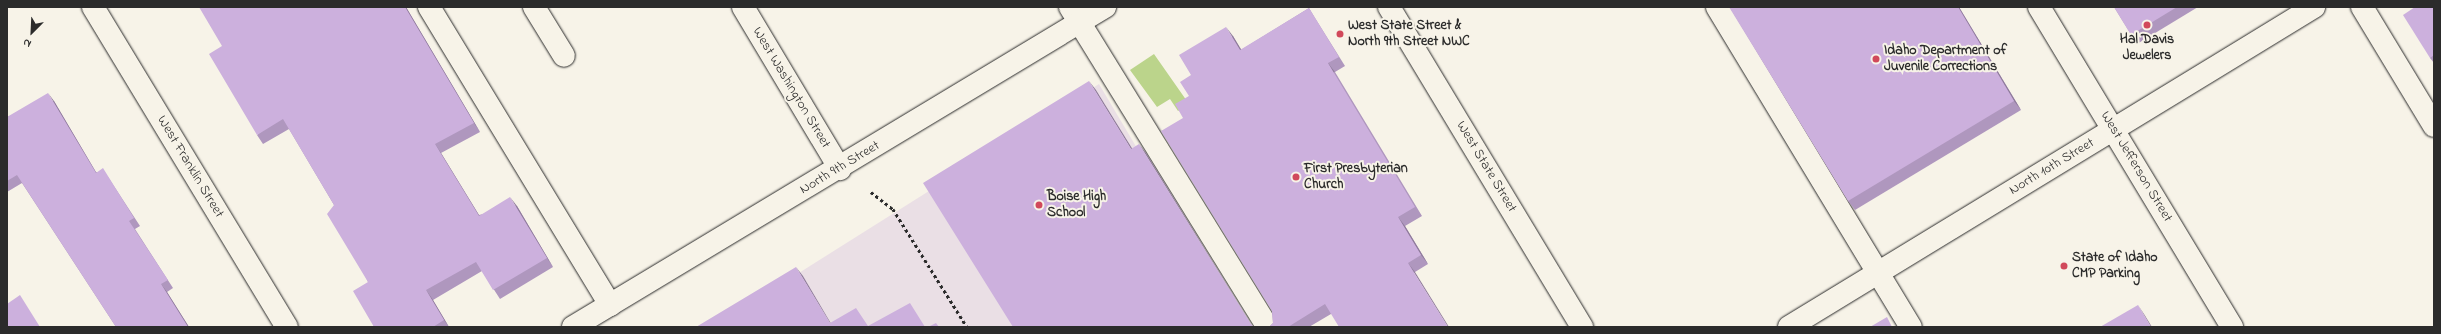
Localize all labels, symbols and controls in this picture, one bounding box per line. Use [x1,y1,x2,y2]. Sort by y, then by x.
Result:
north arrow [12,12,52,52]
place label: West State Street & North 9th Street NWC [1348,18,1470,50]
marker: Hal Davis Jewelers [2142,20,2152,30]
street label: West Washington Street [748,25,834,151]
marker: West State Street & North 9th Street NWC [1335,29,1345,39]
place label: Hal Davis Jewelers [2120,32,2174,64]
text: N [20,34,34,52]
place label: Idaho Department of Juvenile Corrections [1884,43,2007,76]
marker: Idaho Department of Juvenile Corrections [1871,54,1881,64]
street label: West Jefferson Street [2096,109,2176,225]
street label: West Franklin Street [153,113,227,221]
street label: West State Street [1452,118,1520,216]
street label: North 10th Street [2006,135,2098,199]
street label: North 9th Street [797,138,883,198]
place label: First Presbyterian Church [1304,161,1408,194]
marker: First Presbyterian Church [1291,172,1301,182]
place label: Boise High School [1047,189,1106,222]
marker: Boise High School [1034,200,1044,210]
place label: State of Idaho CMP Parking [2072,250,2158,282]
marker: State of Idaho CMP Parking [2059,261,2069,271]

